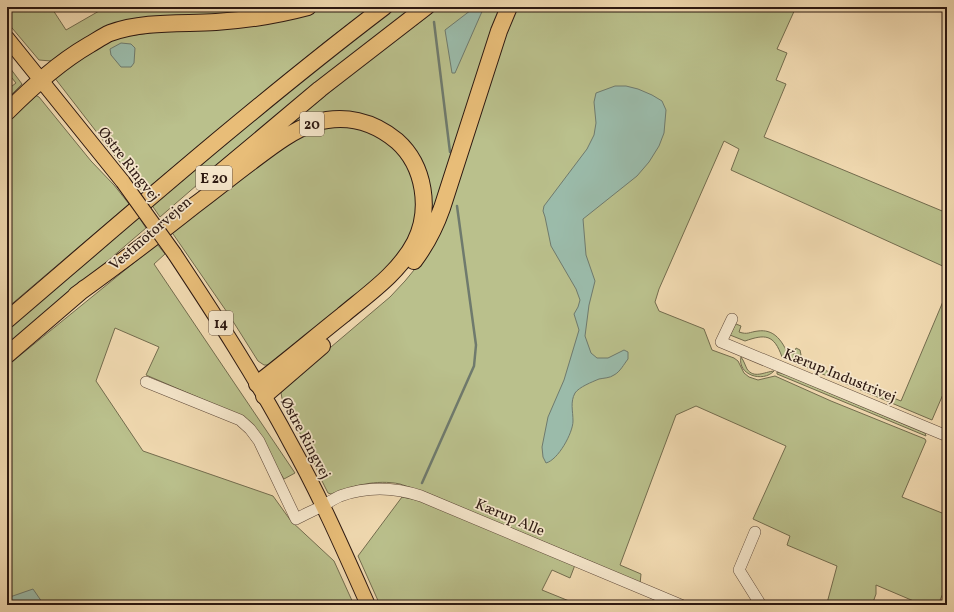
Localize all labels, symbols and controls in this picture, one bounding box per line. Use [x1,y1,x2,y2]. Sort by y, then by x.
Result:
road number: 20 [300,112,324,136]
street label: Østre Ringvej [92,123,164,207]
road number: E 20 [196,166,232,190]
street label: Vestmotorvejen [105,192,197,276]
road number: 14 [209,311,233,335]
street label: Kærup Industrivej [780,344,899,409]
street label: Østre Ringvej [274,394,335,483]
street label: Kærup Alle [471,494,547,542]

